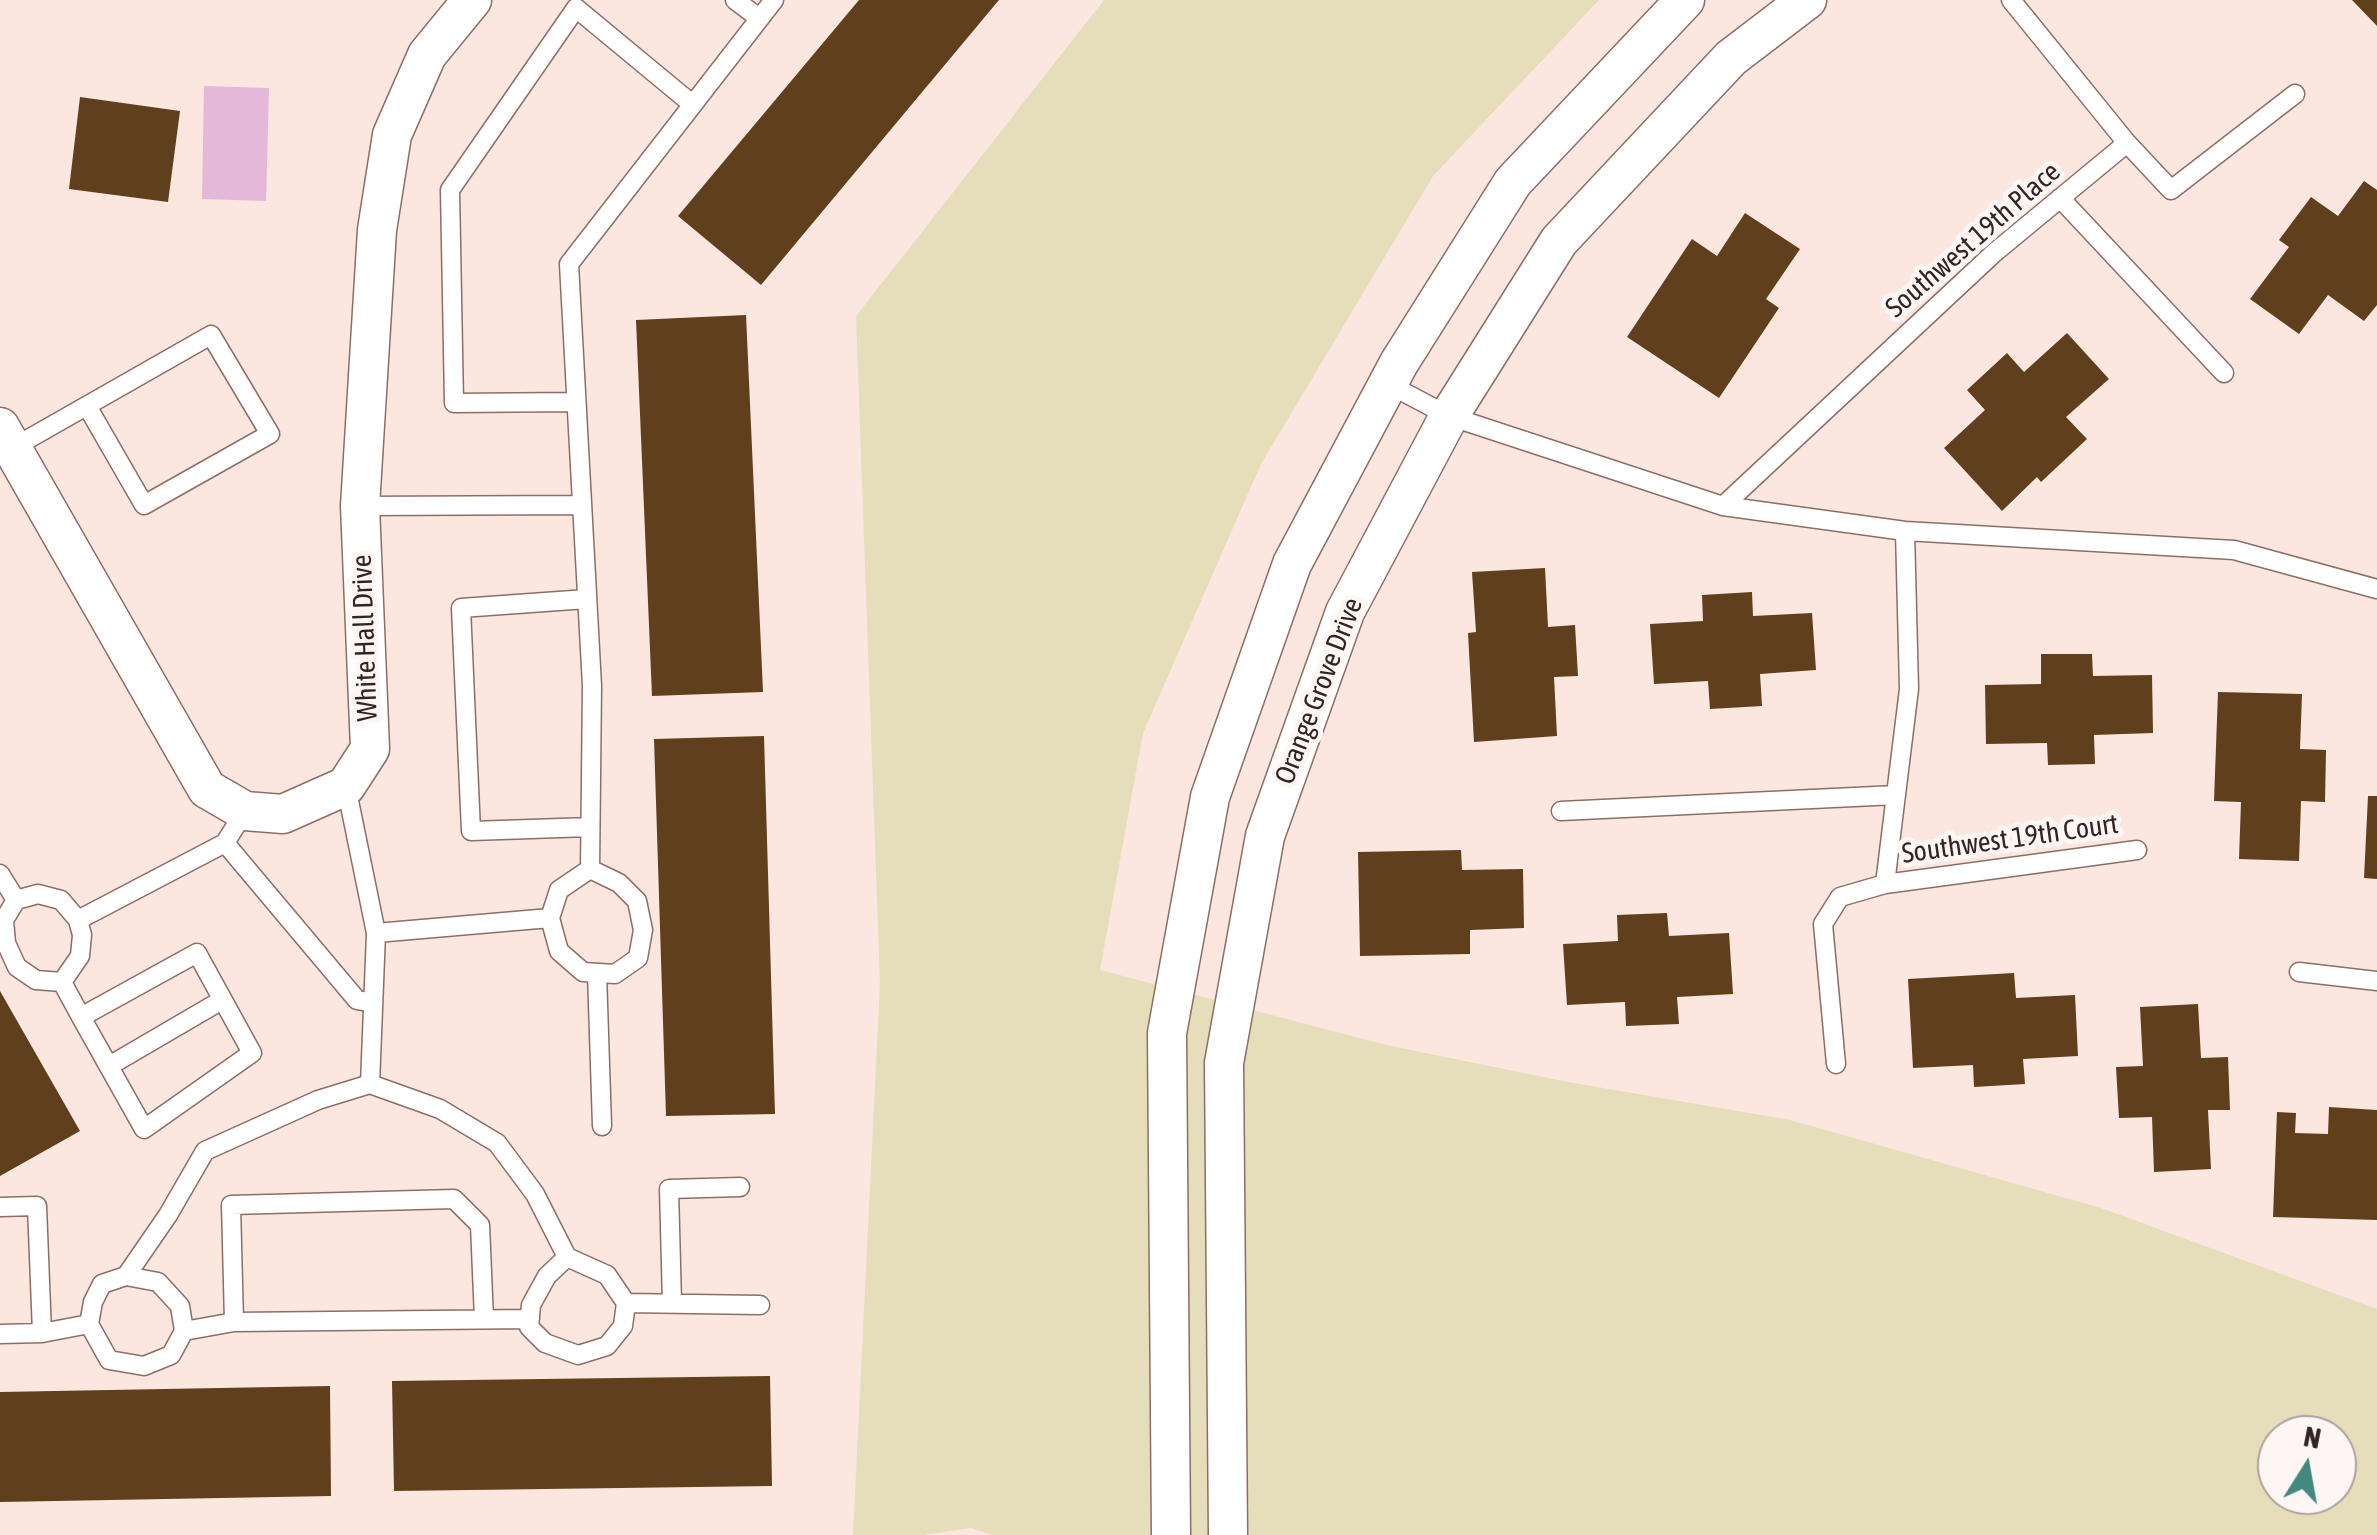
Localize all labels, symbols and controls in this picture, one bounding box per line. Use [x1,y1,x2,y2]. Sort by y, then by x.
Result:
street label: Southwest 19th Place [1879,155,2067,325]
street label: White Hall Drive [345,554,385,722]
street label: Orange Grove Drive [1268,593,1370,789]
street label: Southwest 19th Court [1900,807,2120,871]
north arrow [2257,1415,2357,1515]
text: N [2301,1420,2324,1455]

